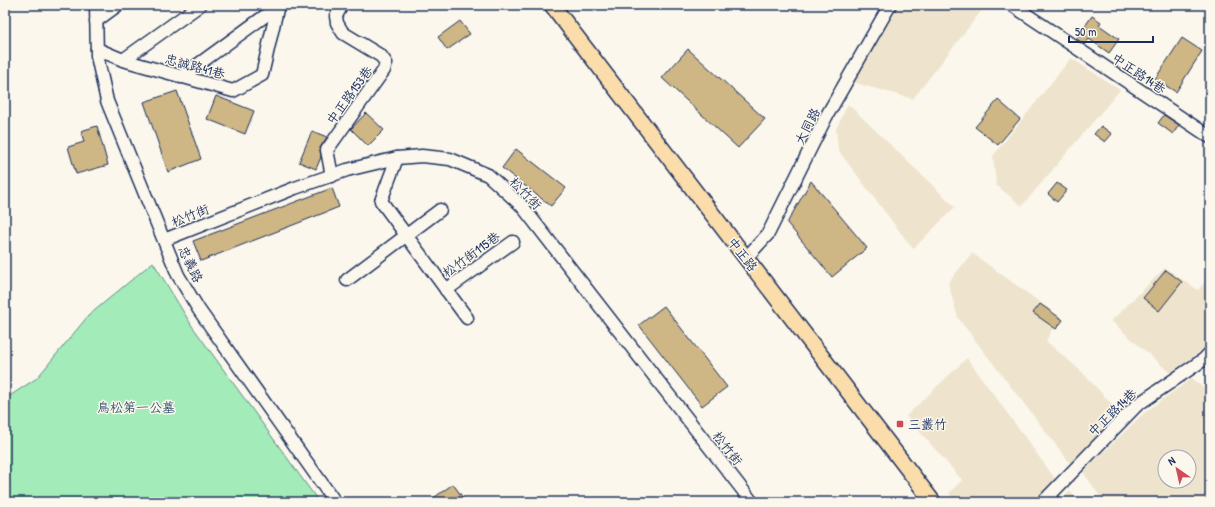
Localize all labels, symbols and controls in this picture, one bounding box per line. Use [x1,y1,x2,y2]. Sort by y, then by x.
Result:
scale bar [1069,18,1153,44]
text: 50 m [1075,23,1096,40]
street label: 中正路14巷 [1108,48,1170,98]
street label: 忠誠路41巷 [163,49,227,83]
street label: 中正路153巷 [322,62,376,128]
street label: 大同路 [790,105,824,147]
street label: 松竹街 [506,173,546,213]
street label: 松竹街 [169,199,211,231]
street label: 松竹街115巷 [439,227,503,281]
street label: 中正路 [724,233,762,275]
street label: 忠義路 [174,243,208,285]
street label: 中正路14巷 [1084,384,1140,440]
park label: 鳥松第一公墓 [97,398,175,416]
place label: 三叢竹 [908,415,947,433]
marker: 三叢竹 [895,419,905,429]
street label: 松竹街 [709,427,747,469]
north arrow [1157,449,1197,489]
text: N [1165,453,1178,468]

